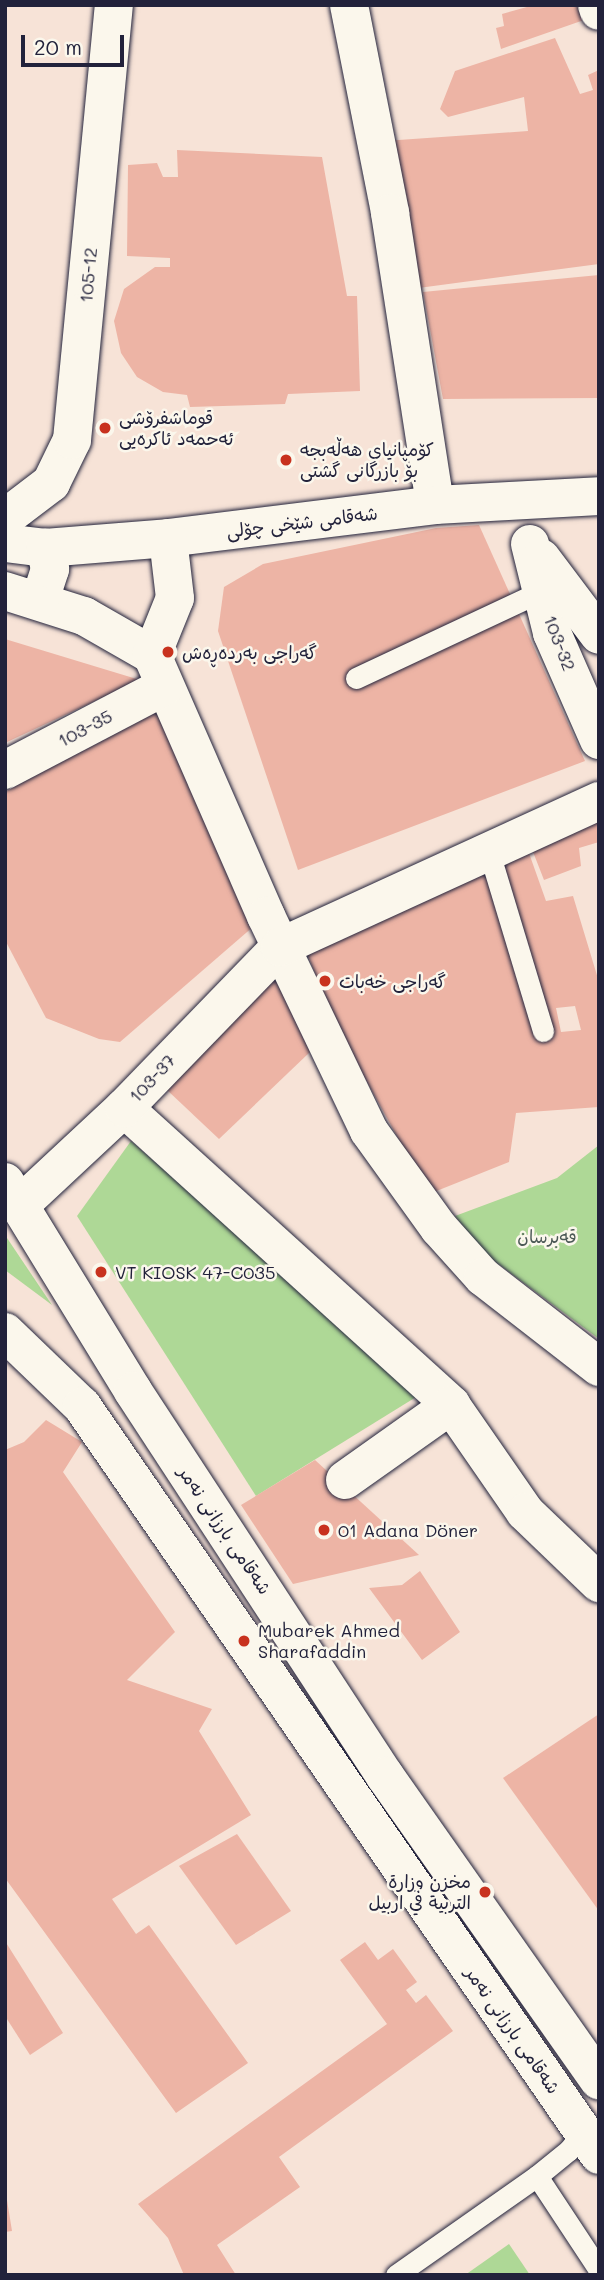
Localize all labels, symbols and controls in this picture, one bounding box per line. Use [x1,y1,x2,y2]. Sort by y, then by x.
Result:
scale bar [24,21,128,65]
text: 20 m [34,33,82,60]
street label: 105-12 [75,247,101,303]
place label: قوماشفرۆشی ئەحمەد ئاکرەیی [119,407,234,450]
marker: قوماشفرۆشی ئەحمەد ئاکرەیی [97,420,113,436]
place label: کۆمپانیای هەڵەبجە بۆ بازرگانی گشتی [300,439,434,482]
marker: کۆمپانیای هەڵەبجە بۆ بازرگانی گشتی [278,452,294,468]
street label: شەقامی شێخی چۆلی [225,502,379,542]
street label: 103-32 [540,612,580,674]
place label: گەراجی بەردەڕەش [182,641,317,663]
marker: گەراجی بەردەڕەش [160,644,176,660]
street label: 103-35 [54,705,116,751]
place label: گەراجی خەبات [339,970,446,992]
marker: گەراجی خەبات [317,973,333,989]
street label: 103-37 [124,1049,180,1107]
park label: قەبرسان [517,1225,577,1247]
place label: VT KIOSK 47-C035 [115,1261,275,1283]
marker: VT KIOSK 47-C035 [93,1264,109,1280]
street label: شەقامی بارزانی نەمر [174,1462,276,1598]
place label: 01 Adana Döner [338,1519,478,1541]
marker: 01 Adana Döner [316,1522,332,1538]
place label: Mubarek Ahmed Sharafaddin [258,1620,400,1662]
marker: Mubarek Ahmed Sharafaddin [236,1633,252,1649]
place label: مخزن وزارة التربية في اربيل [368,1871,471,1913]
marker: مخزن وزارة التربية في اربيل [477,1884,493,1900]
street label: شەقامی بارزانی نەمر [461,1962,565,2098]

